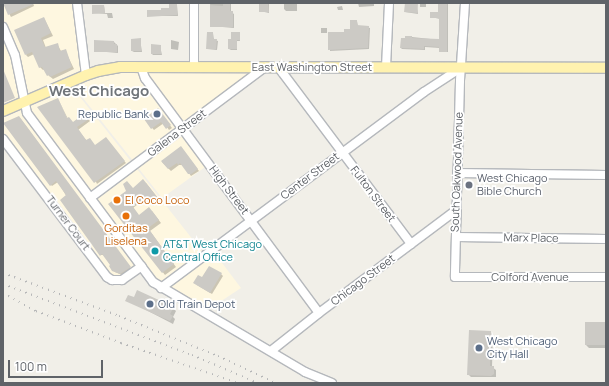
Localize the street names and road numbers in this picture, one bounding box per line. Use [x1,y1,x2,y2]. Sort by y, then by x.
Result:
street label: East Washington Street [252,60,372,74]
street label: Galena Street [145,107,209,159]
street label: South Oakwood Avenue [448,112,466,232]
street label: Center Street [278,150,342,202]
street label: High Street [206,163,252,217]
street label: Fulton Street [348,164,398,224]
street label: Turner Court [43,193,93,253]
street label: Marx Place [503,231,559,245]
street label: Chicago Street [328,252,398,308]
street label: Colford Avenue [491,270,569,284]

